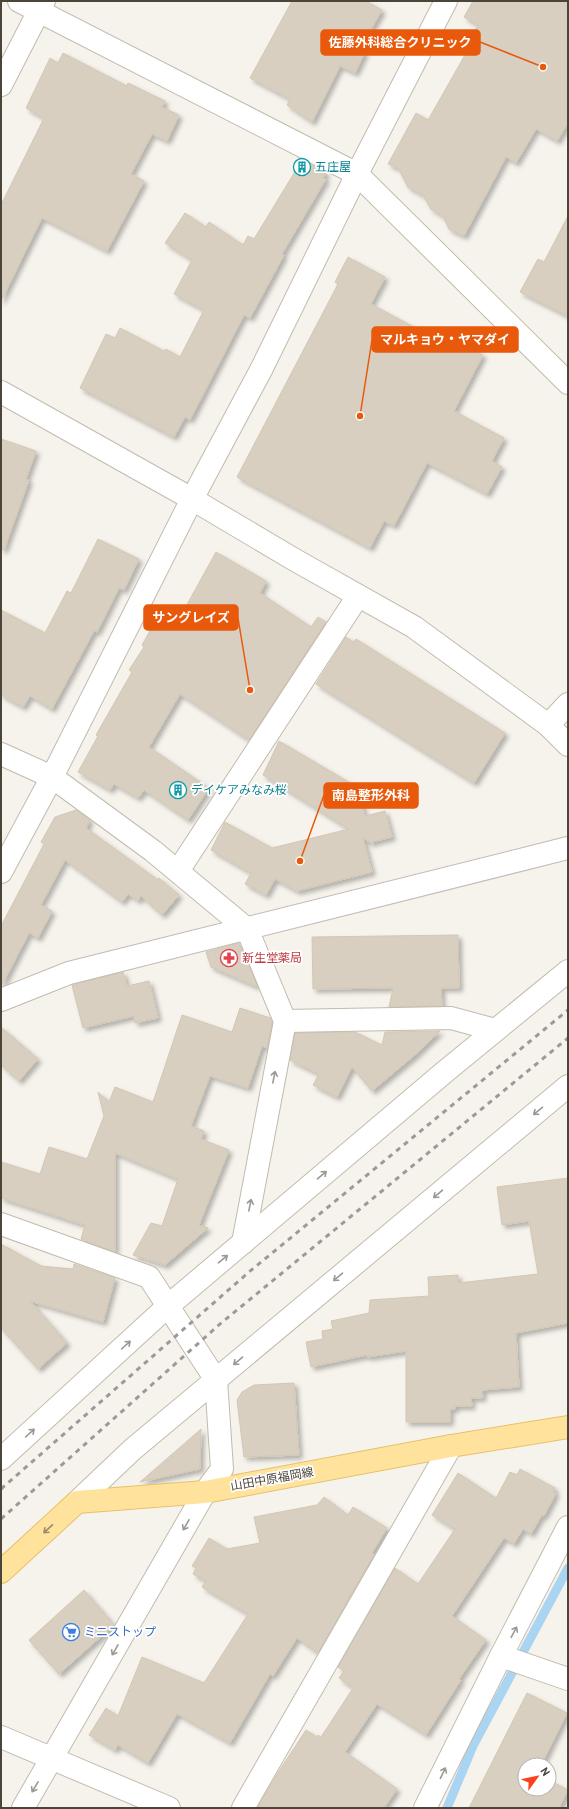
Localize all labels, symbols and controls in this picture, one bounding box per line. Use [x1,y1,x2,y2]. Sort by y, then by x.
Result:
callout: 佐藤外科総合クリニック [321,30,480,55]
text: 佐藤外科総合クリニック [328,34,472,51]
building icon: 五庄屋 [292,157,312,177]
place label: 五庄屋 [315,159,351,174]
callout: マルキョウ・ヤマダイ [372,327,518,352]
text: マルキョウ・ヤマダイ [380,331,510,348]
callout: サングレイズ [144,605,238,630]
text: サングレイズ [152,609,230,626]
building icon: デイケアみなみ桜 [168,780,188,800]
place label: デイケアみなみ桜 [191,782,287,797]
callout: 南島整形外科 [324,783,418,808]
text: 南島整形外科 [332,787,410,804]
pharmacy icon: 新生堂薬局 [219,948,239,968]
place label: 新生堂薬局 [242,950,302,965]
one-way arrow [271,1071,279,1084]
one-way arrow [532,1107,543,1115]
one-way arrow [317,1171,328,1180]
one-way arrow [432,1189,443,1198]
one-way arrow [246,1199,254,1212]
one-way arrow [218,1255,229,1264]
one-way arrow [333,1273,343,1282]
one-way arrow [121,1341,131,1350]
one-way arrow [233,1356,244,1365]
one-way arrow [25,1428,35,1438]
street label: 山田中原福岡線 [229,1464,315,1493]
one-way arrow [182,1519,189,1531]
one-way arrow [43,1524,53,1533]
supermarket icon: ミニストップ [61,1622,81,1642]
place label: ミニストップ [84,1624,156,1639]
one-way arrow [510,1626,518,1638]
one-way arrow [110,1644,118,1656]
north arrow [517,1757,557,1797]
text: N [538,1765,553,1778]
one-way arrow [440,1767,447,1779]
one-way arrow [31,1781,39,1793]

